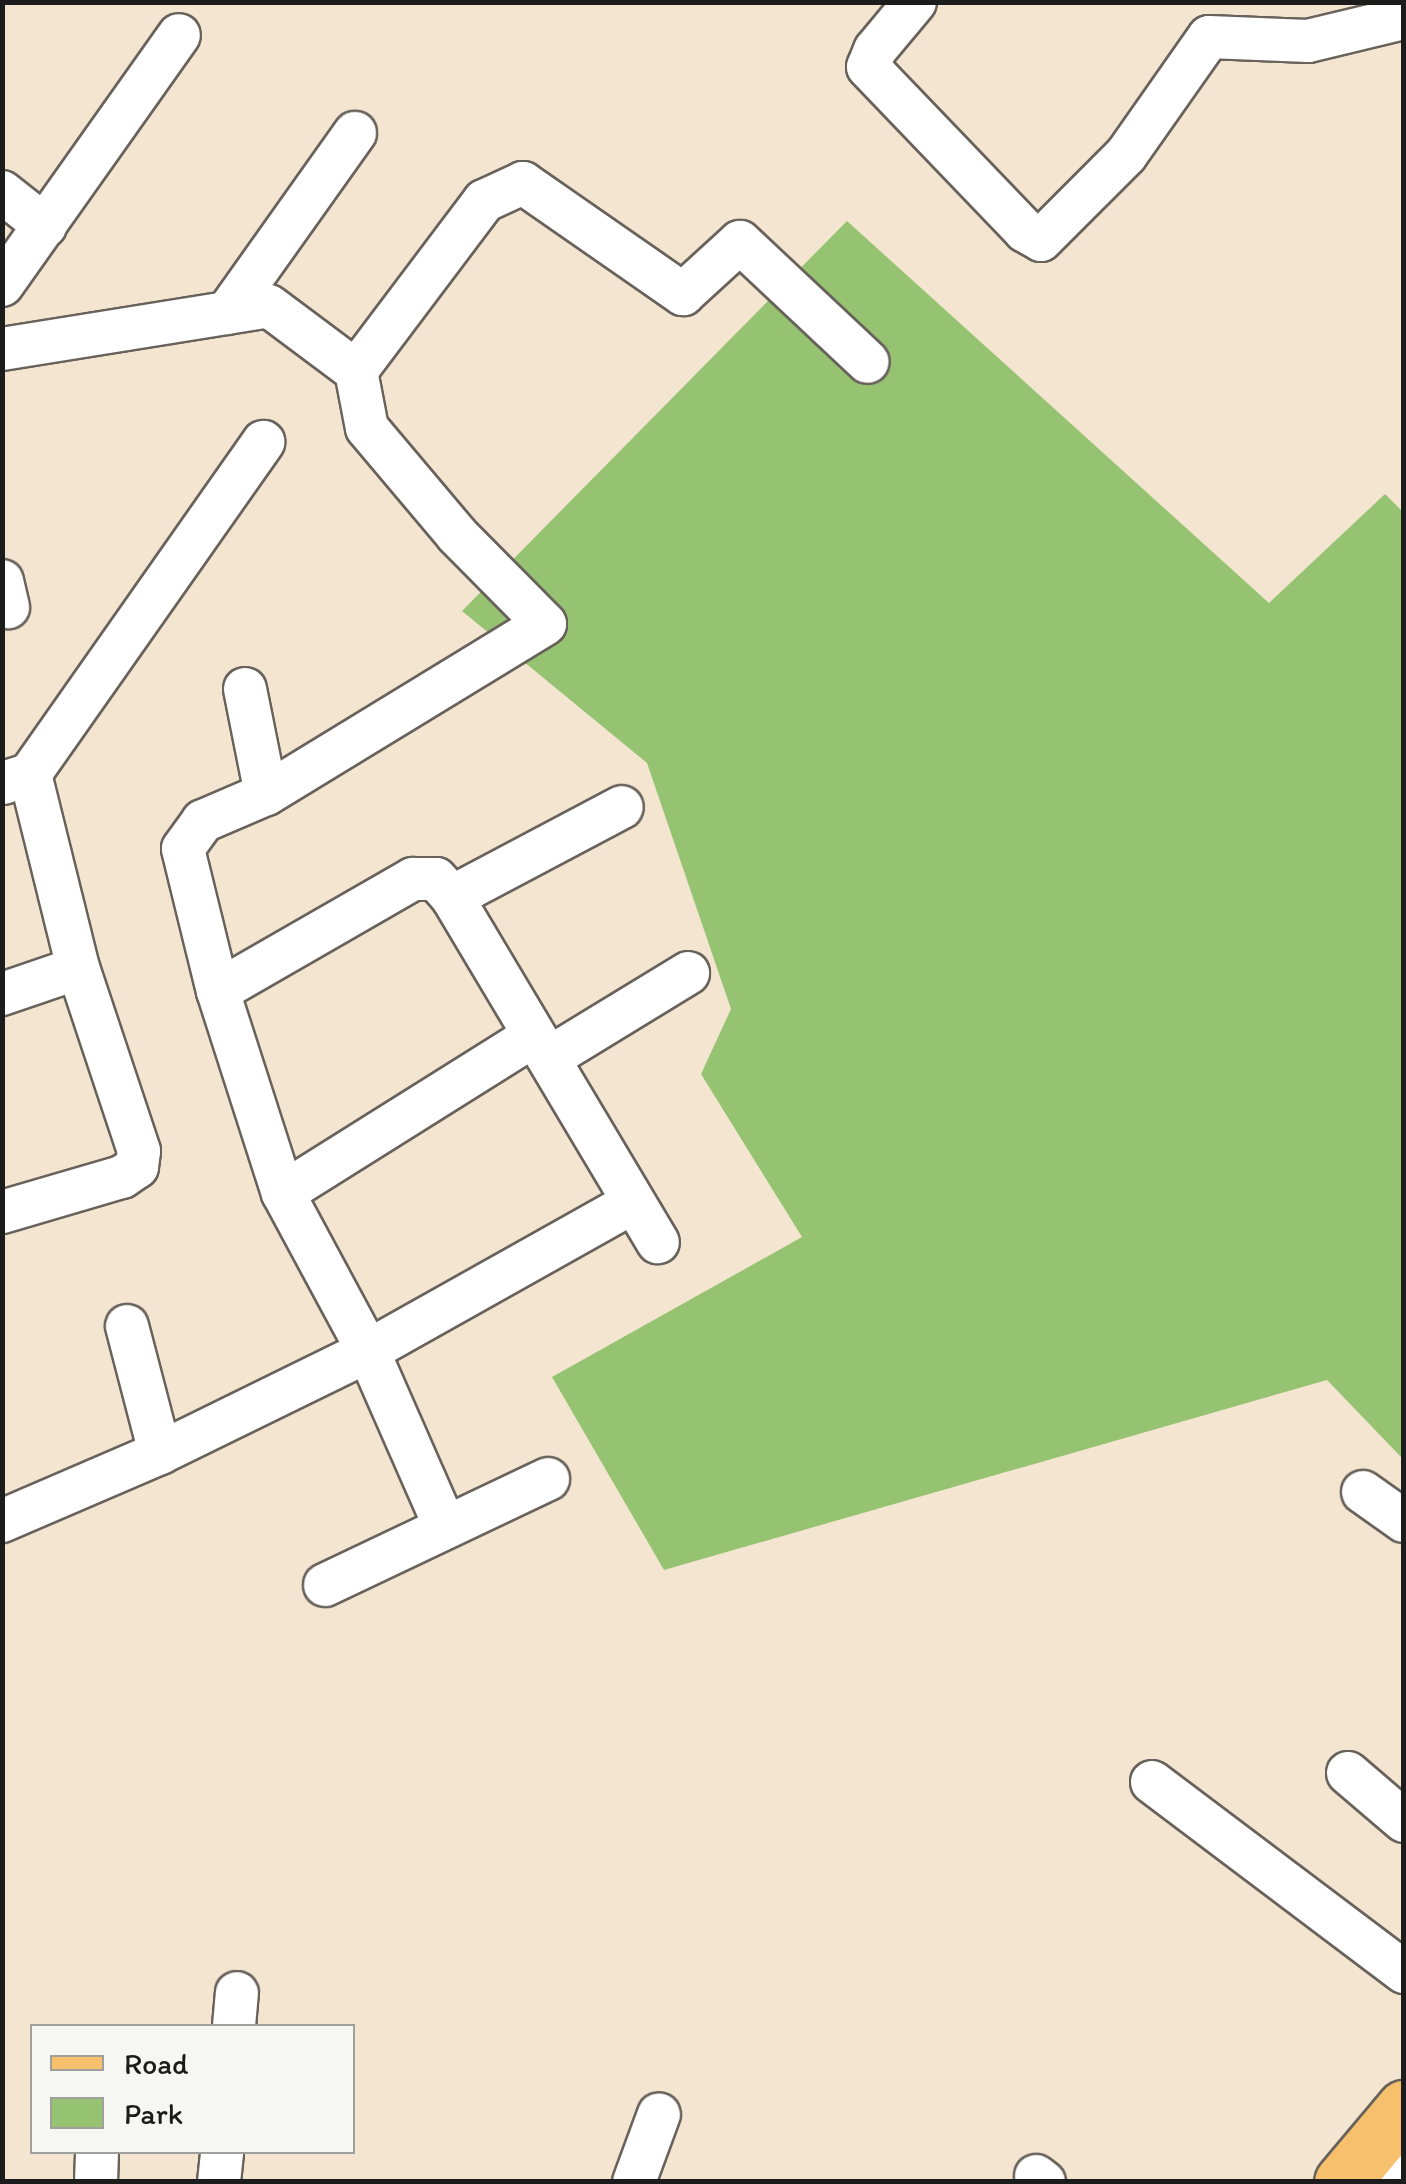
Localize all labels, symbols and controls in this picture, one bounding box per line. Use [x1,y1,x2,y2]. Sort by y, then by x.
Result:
legend [30,2024,355,2154]
text: Road [124,2045,189,2082]
text: Park [124,2095,183,2132]

